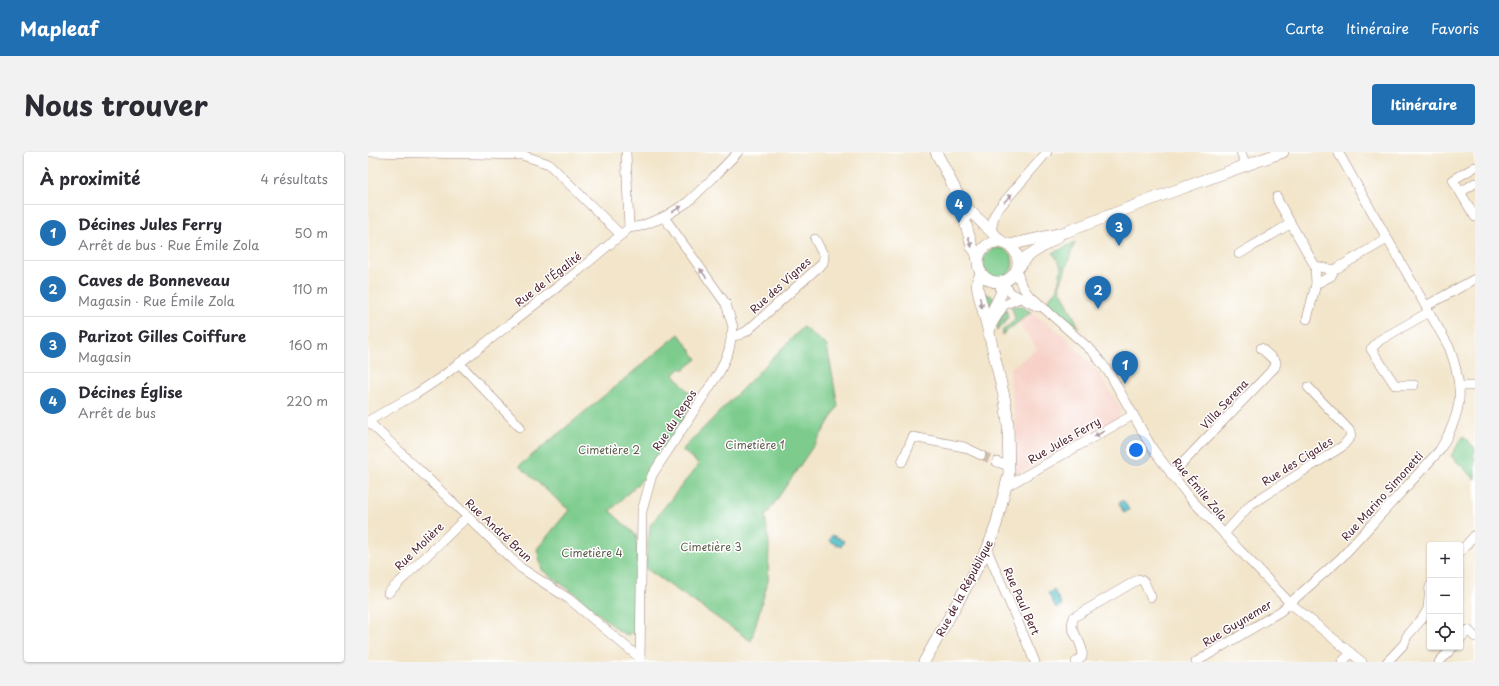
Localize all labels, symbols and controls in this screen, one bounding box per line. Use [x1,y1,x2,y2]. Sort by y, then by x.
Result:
text: Mapleaf [20,14,98,42]
text: Carte [1285,18,1324,39]
text: Itinéraire [1346,18,1409,39]
text: Favoris [1431,18,1479,39]
text: Nous trouver [24,83,208,126]
button: Itinéraire [1372,84,1475,125]
text: À proximité [40,165,140,191]
text: 4 résultats [261,169,328,188]
pin: 4 [946,190,972,223]
one-way arrow [1004,193,1013,203]
one-way arrow [671,205,683,212]
text: Décines Jules Ferry [78,212,222,235]
pin: 3 [1106,213,1132,246]
text: 1 [50,223,56,242]
text: 50 m [294,223,328,242]
text: Arrêt de bus · Rue Émile Zola [78,235,259,254]
one-way arrow [968,236,974,248]
street label: Rue de l'Égalité [511,247,585,310]
street label: Rue des Vignes [746,253,814,317]
one-way arrow [699,267,707,278]
text: Caves de Bonneveau [78,268,230,291]
pin: 2 [1085,276,1111,309]
text: 2 [48,279,58,298]
text: 110 m [293,279,328,298]
text: Magasin · Rue Émile Zola [78,291,235,310]
one-way arrow [978,297,984,309]
text: Parizot Gilles Coiffure [78,324,246,347]
text: 3 [49,335,57,354]
text: 160 m [289,335,328,354]
text: Magasin [78,347,131,366]
pin: 1 [1112,351,1138,384]
street label: Villa Serena [1196,375,1252,433]
text: Décines Église [78,380,183,403]
street label: Rue du Repos [648,386,700,454]
text: 4 [49,391,57,410]
text: 220 m [286,391,328,410]
text: Arrêt de bus [78,403,156,422]
street label: Rue Jules Ferry [1025,412,1103,468]
one-way arrow [1093,430,1105,437]
street label: Rue des Cigales [1258,432,1336,490]
park label: Cimetière 1 [725,436,785,453]
your location [1126,440,1146,460]
park label: Cimetière 2 [578,441,640,458]
street label: Rue Marino Simonetti [1337,448,1427,544]
street label: Rue Émile Zola [1169,454,1232,524]
street label: Rue André Brun [462,494,536,566]
street label: Rue Molière [391,518,447,574]
street label: Rue de la République [931,536,997,640]
park label: Cimetière 3 [680,538,742,555]
map controls [1427,542,1463,650]
button: + [1427,542,1463,578]
park label: Cimetière 4 [561,544,623,561]
street label: Rue Paul Bert [1000,565,1045,638]
button: − [1427,578,1463,614]
street label: Rue Guynemer [1199,595,1276,651]
button: locate [1427,614,1463,650]

